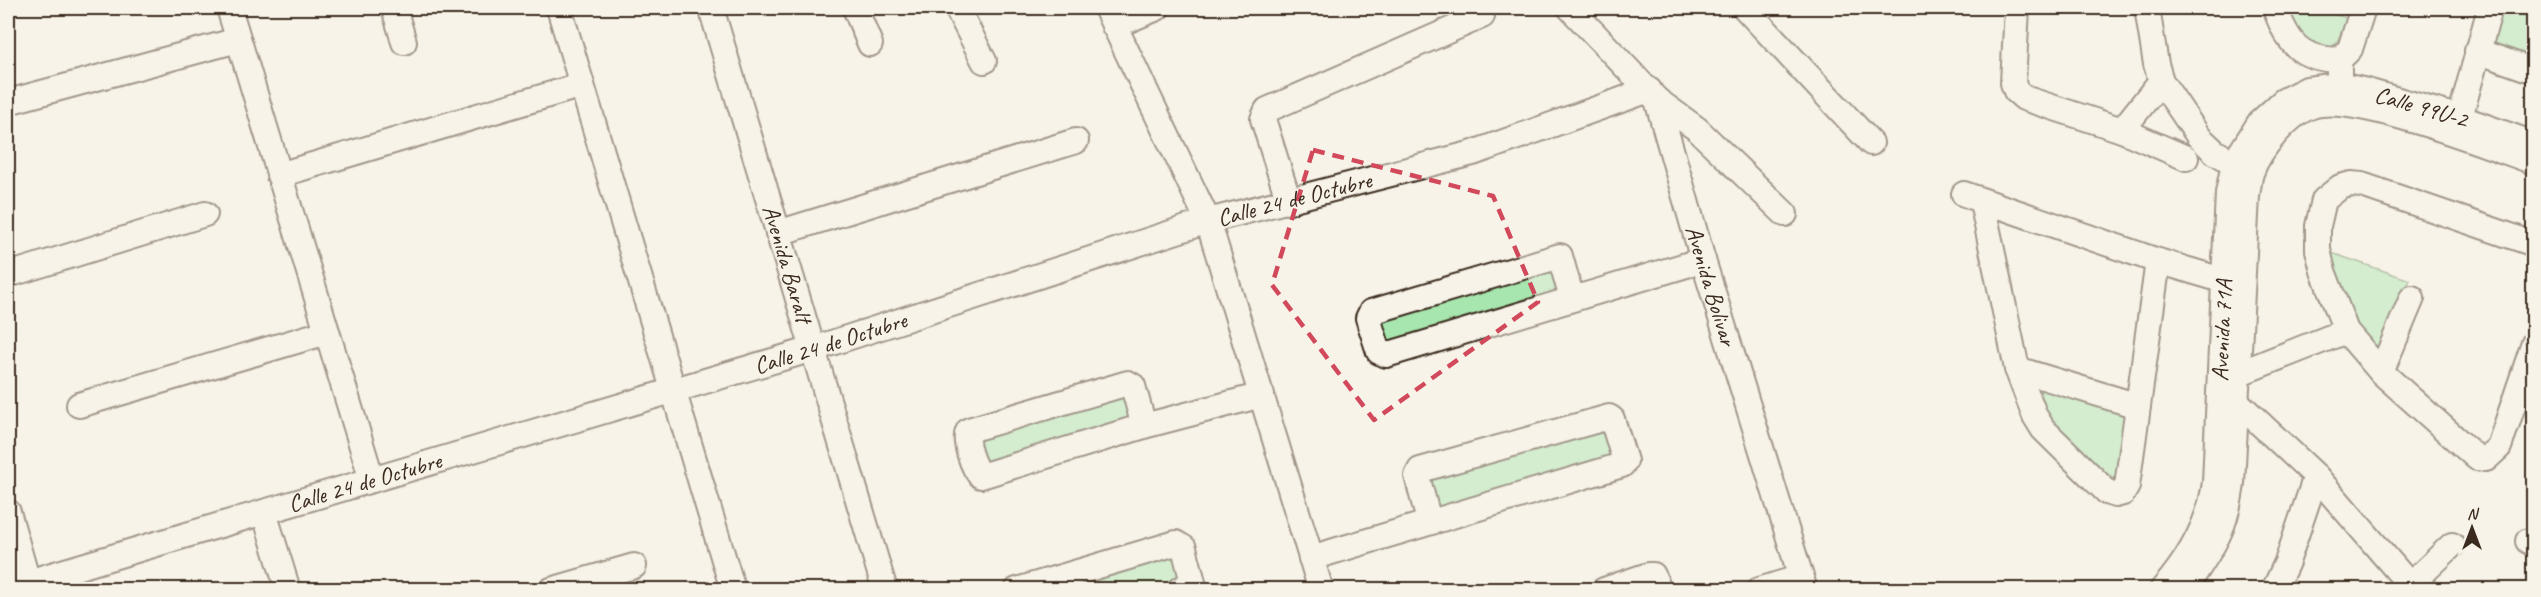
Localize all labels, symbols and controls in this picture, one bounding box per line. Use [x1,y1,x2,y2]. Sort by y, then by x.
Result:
street label: Calle 99U-2 [2371,79,2474,135]
street label: Calle 24 de Octubre [1214,164,1377,233]
street label: Avenida Baralt [756,201,820,329]
street label: Avenida Bolivar [1679,222,1744,352]
street label: Avenida 71A [2205,278,2239,382]
street label: Calle 24 de Octubre [750,304,912,381]
street label: Calle 24 de Octubre [285,445,447,519]
north arrow [2442,498,2502,558]
text: N [2467,504,2480,524]

